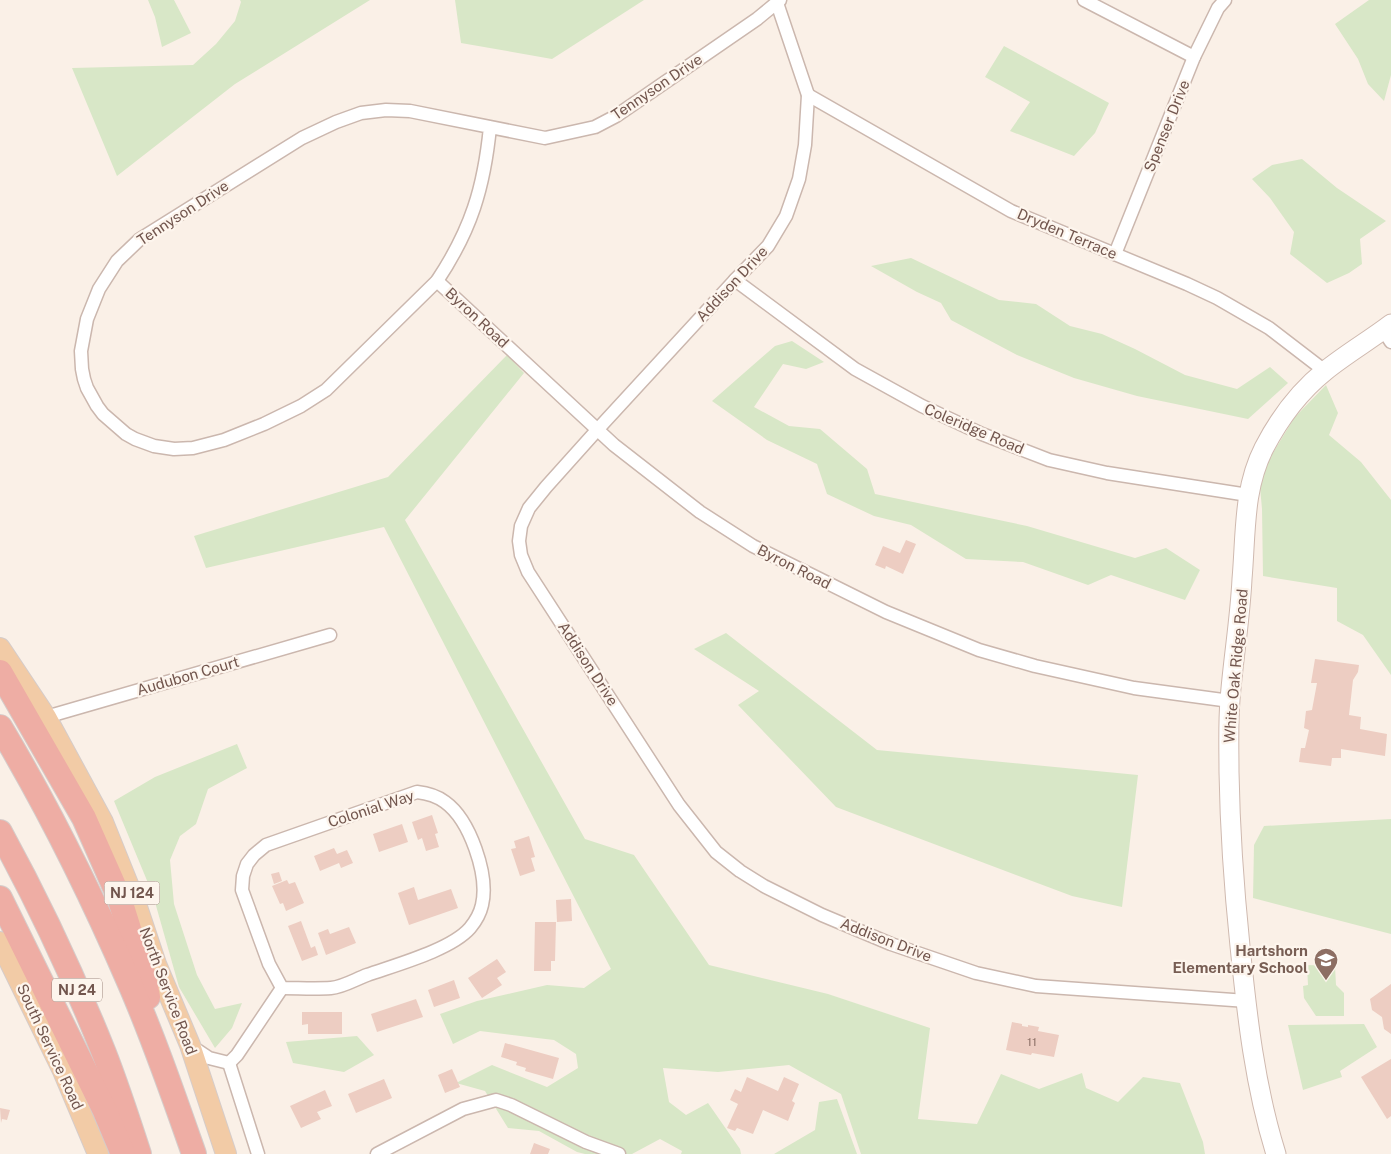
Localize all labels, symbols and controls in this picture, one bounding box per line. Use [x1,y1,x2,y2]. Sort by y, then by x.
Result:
street label: Tennyson Drive [608,50,705,123]
street label: Spenser Drive [1140,77,1193,174]
street label: Tennyson Drive [134,177,232,248]
street label: Dryden Terrace [1015,205,1120,262]
street label: Addison Drive [693,243,771,325]
street label: Byron Road [442,284,512,351]
street label: Coleridge Road [922,400,1027,457]
street label: Byron Road [755,541,834,592]
street label: White Oak Ridge Road [1220,588,1251,744]
street label: Addison Drive [555,619,622,709]
street label: Audubon Court [135,653,241,698]
street label: Colonial Way [326,787,416,830]
road number: NJ 124 [104,881,160,904]
street label: Addison Drive [838,914,934,965]
street label: North Service Road [136,925,201,1057]
place label: Hartshorn Elementary School [1172,942,1308,976]
school or university icon: Hartshorn Elementary School [1313,947,1339,981]
road number: NJ 24 [52,978,102,1002]
street label: South Service Road [14,981,87,1112]
house number: 11 [1027,1035,1037,1049]

